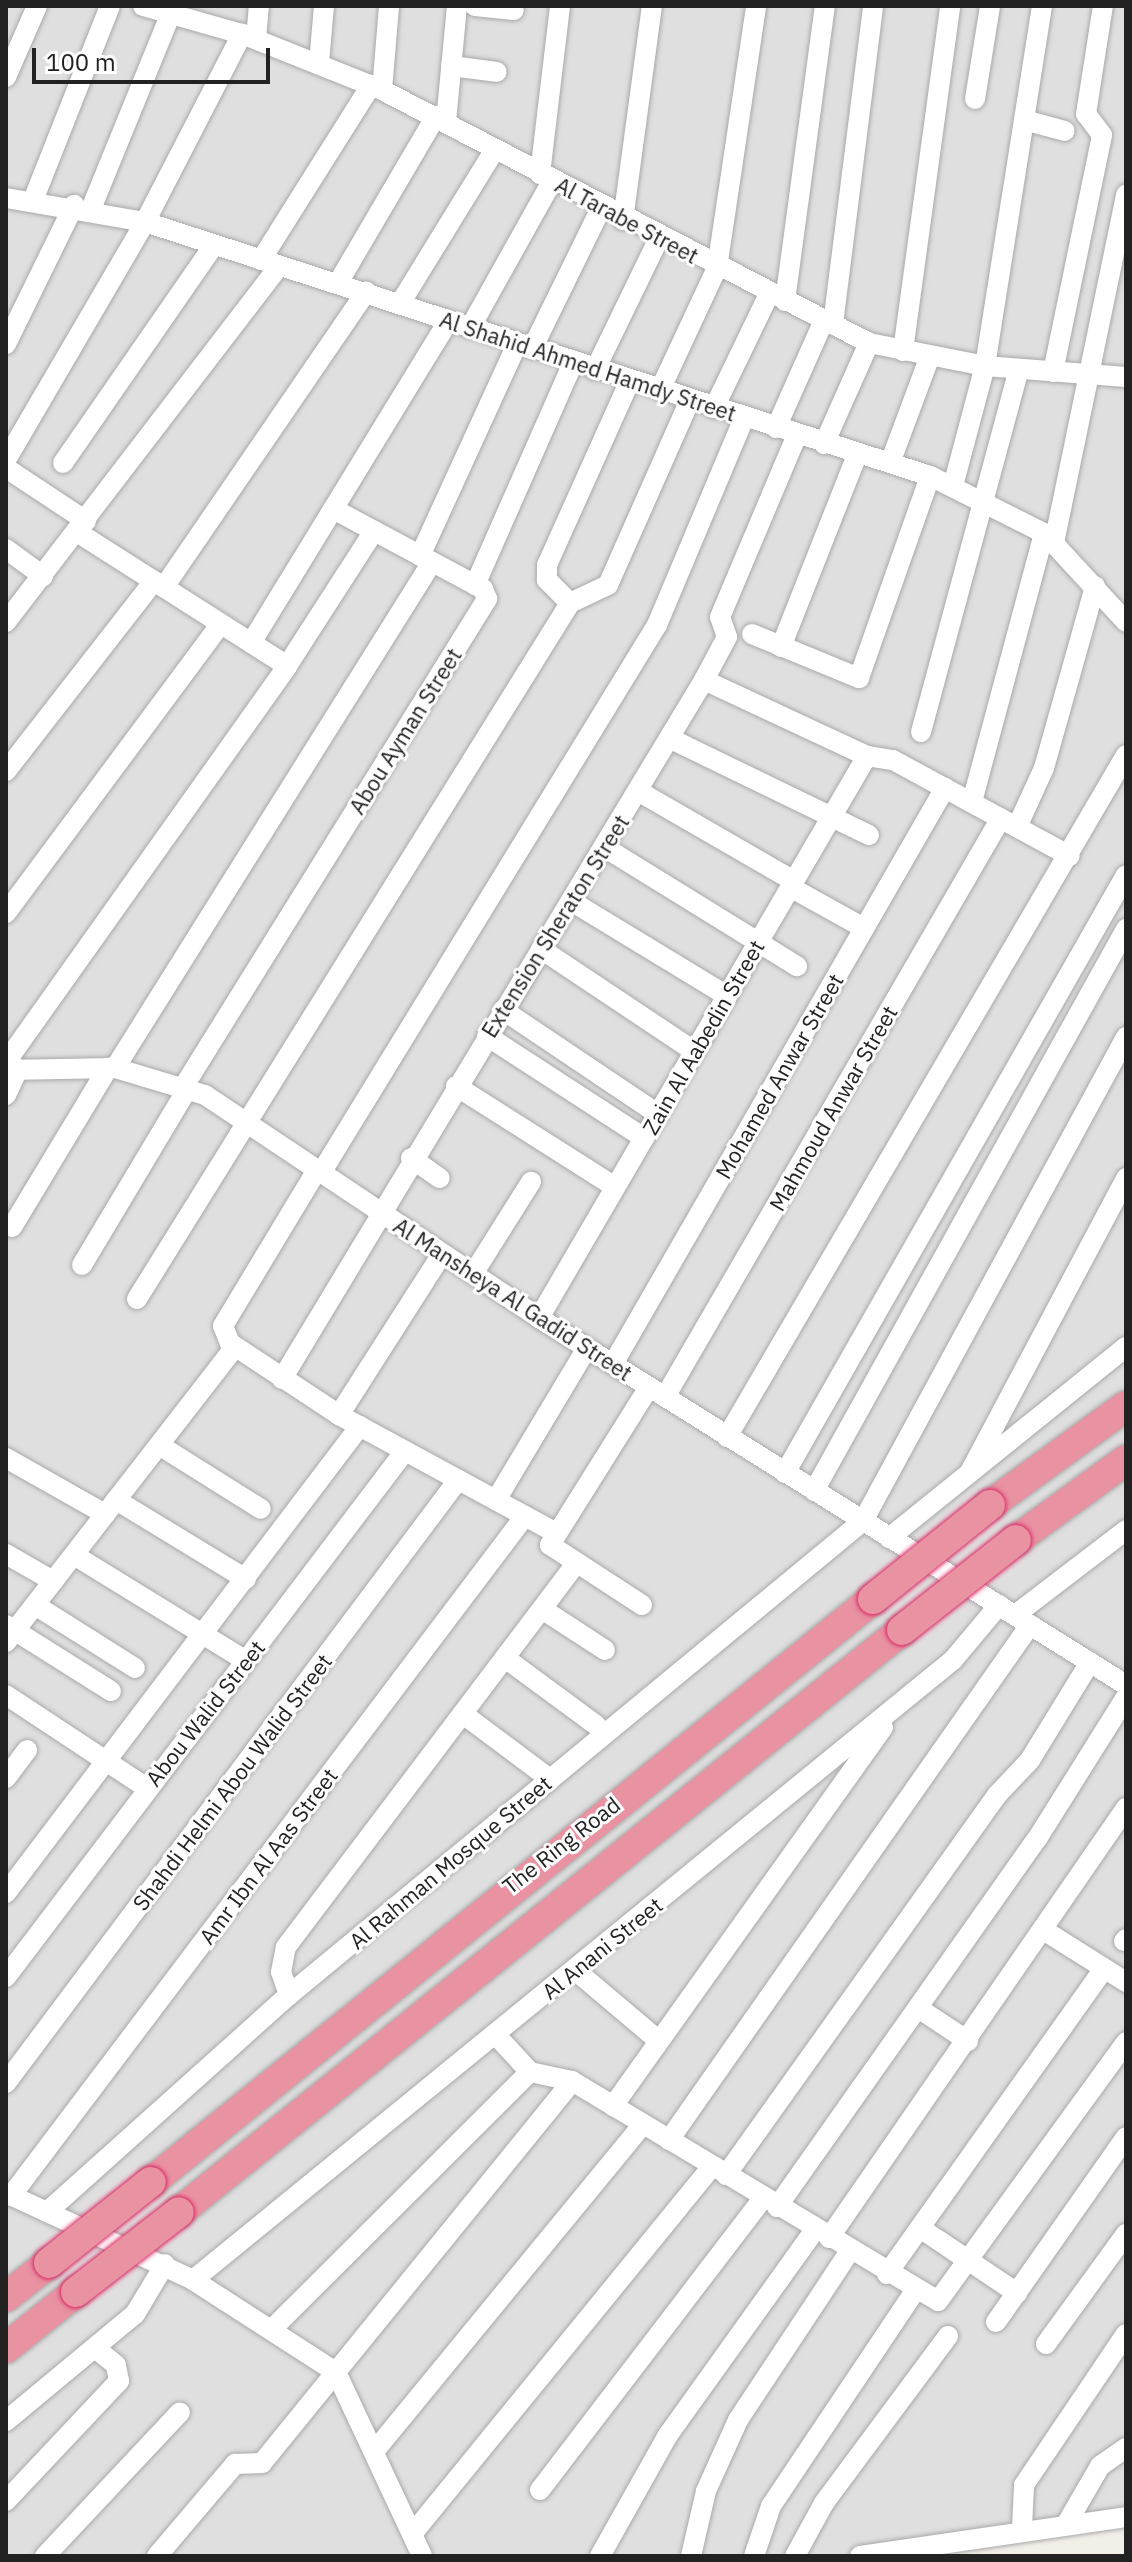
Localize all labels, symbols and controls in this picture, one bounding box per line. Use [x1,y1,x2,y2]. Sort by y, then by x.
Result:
scale bar [36,32,274,82]
text: 100 m [46,46,116,78]
street label: Al Tarabe Street [551,171,703,269]
street label: Al Shahid Ahmed Hamdy Street [437,306,739,426]
street label: Abou Ayman Street [343,643,467,819]
street label: Extension Sheraton Street [476,810,634,1042]
street label: Zain Al Aabedin Street [637,935,769,1139]
street label: Mohamed Anwar Street [710,969,848,1183]
street label: Mahmoud Anwar Street [763,1001,903,1215]
street label: Al Mansheya Al Gadid Street [389,1212,637,1386]
street label: Abou Walid Street [140,1635,270,1791]
street label: Shahdi Helmi Abou Walid Street [127,1649,337,1915]
street label: Amr Ibn Al Aas Street [193,1763,343,1949]
street label: Al Rahman Mosque Street [344,1770,556,1954]
street label: The Ring Road [497,1791,625,1899]
street label: Al Anani Street [537,1891,667,2005]

